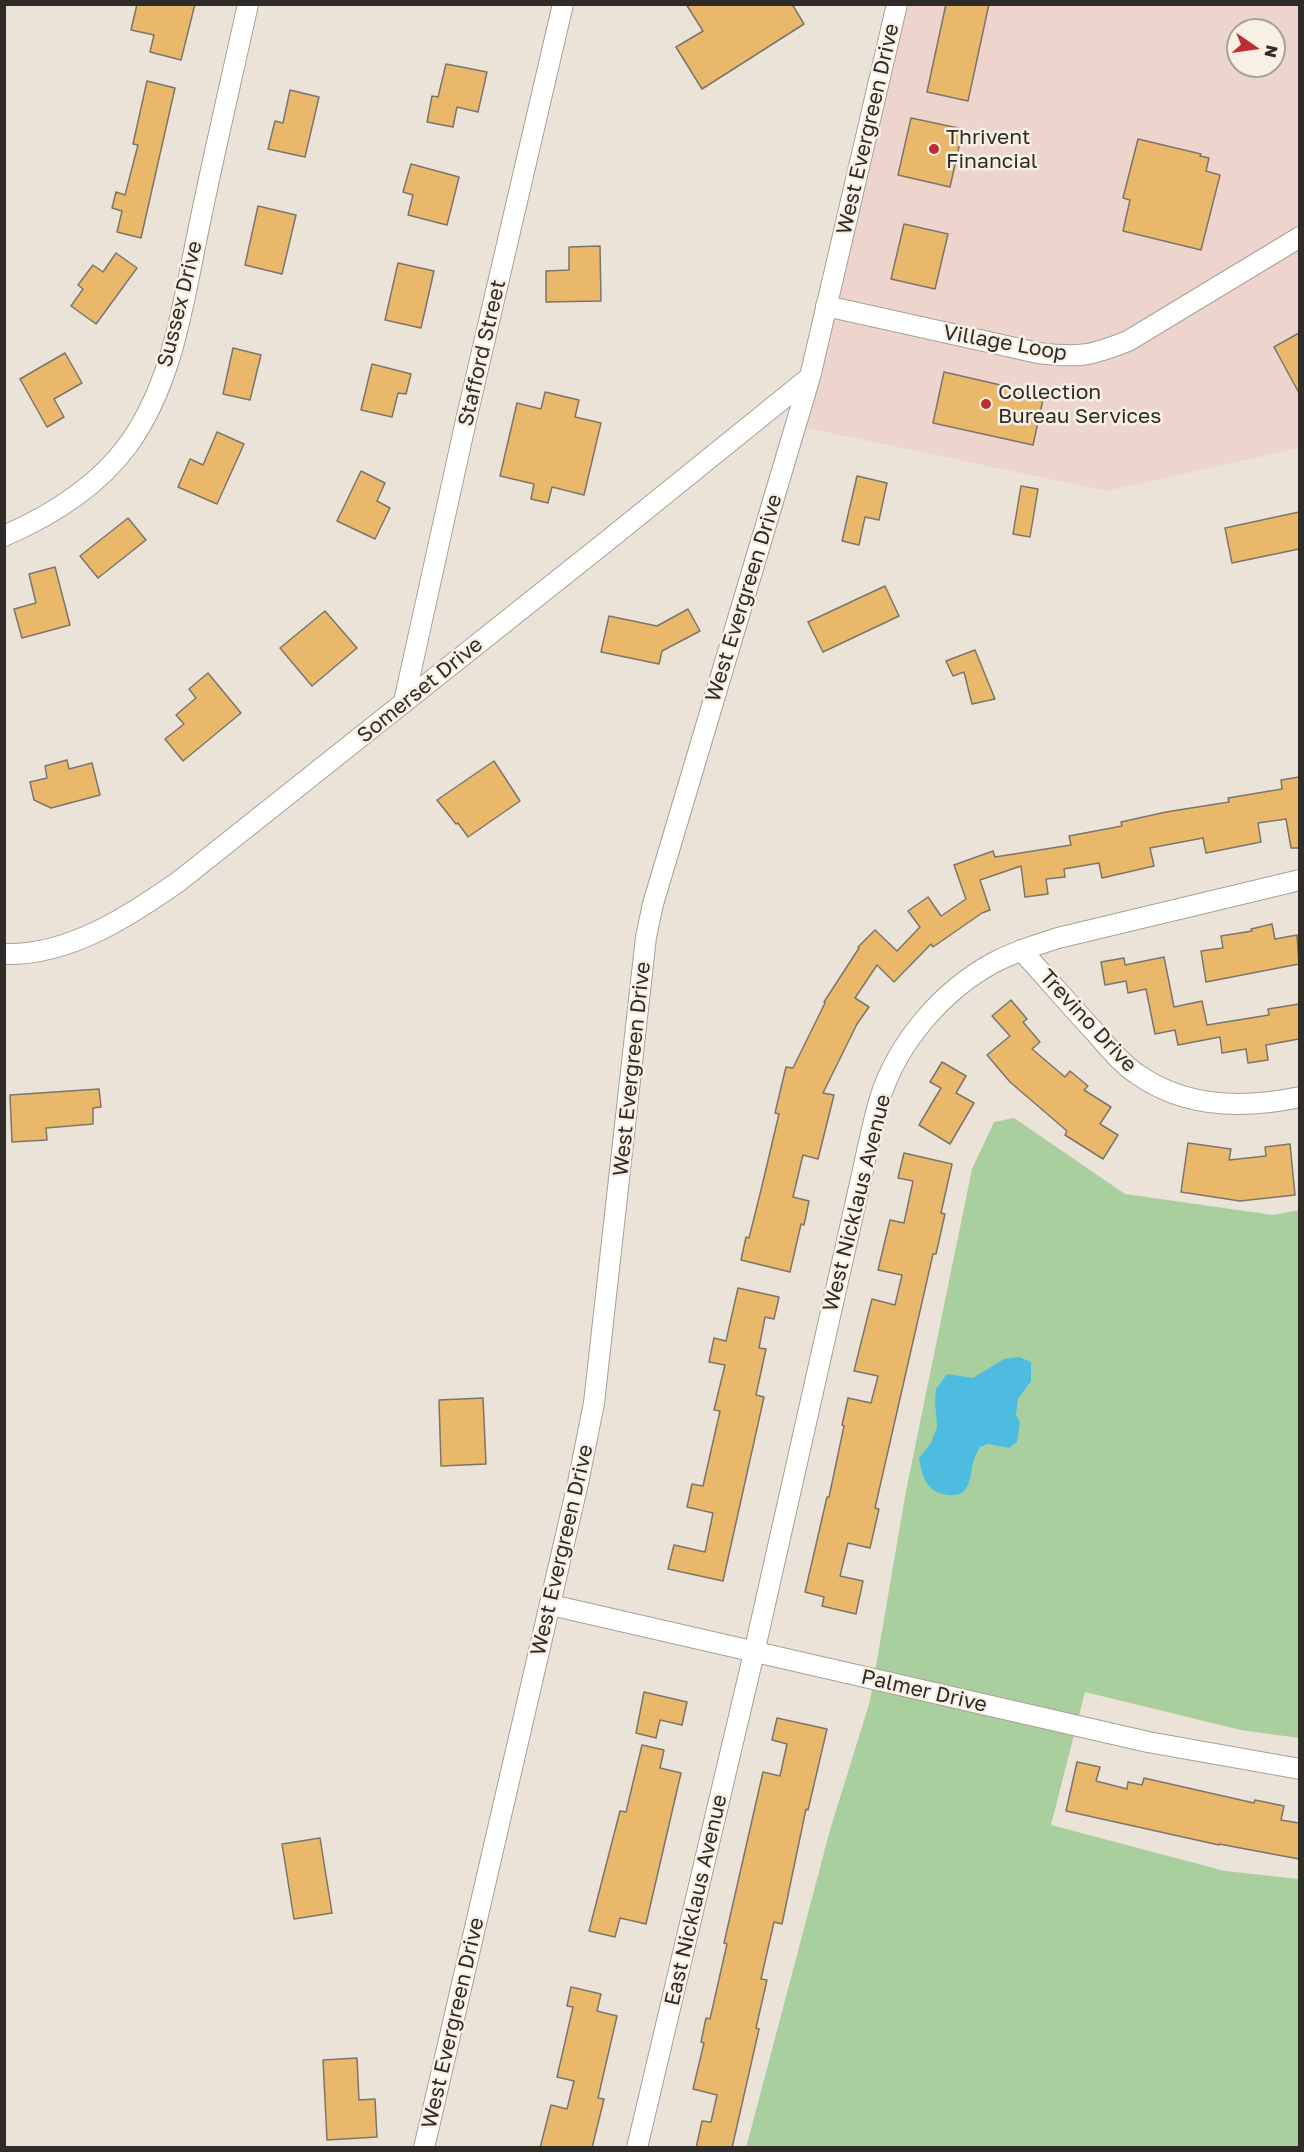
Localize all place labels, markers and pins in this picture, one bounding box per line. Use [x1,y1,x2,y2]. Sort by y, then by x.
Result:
place label: Thrivent Financial [946,124,1037,174]
marker: Thrivent Financial [927,142,941,156]
place label: Collection Bureau Services [998,379,1161,429]
marker: Collection Bureau Services [979,397,993,411]

